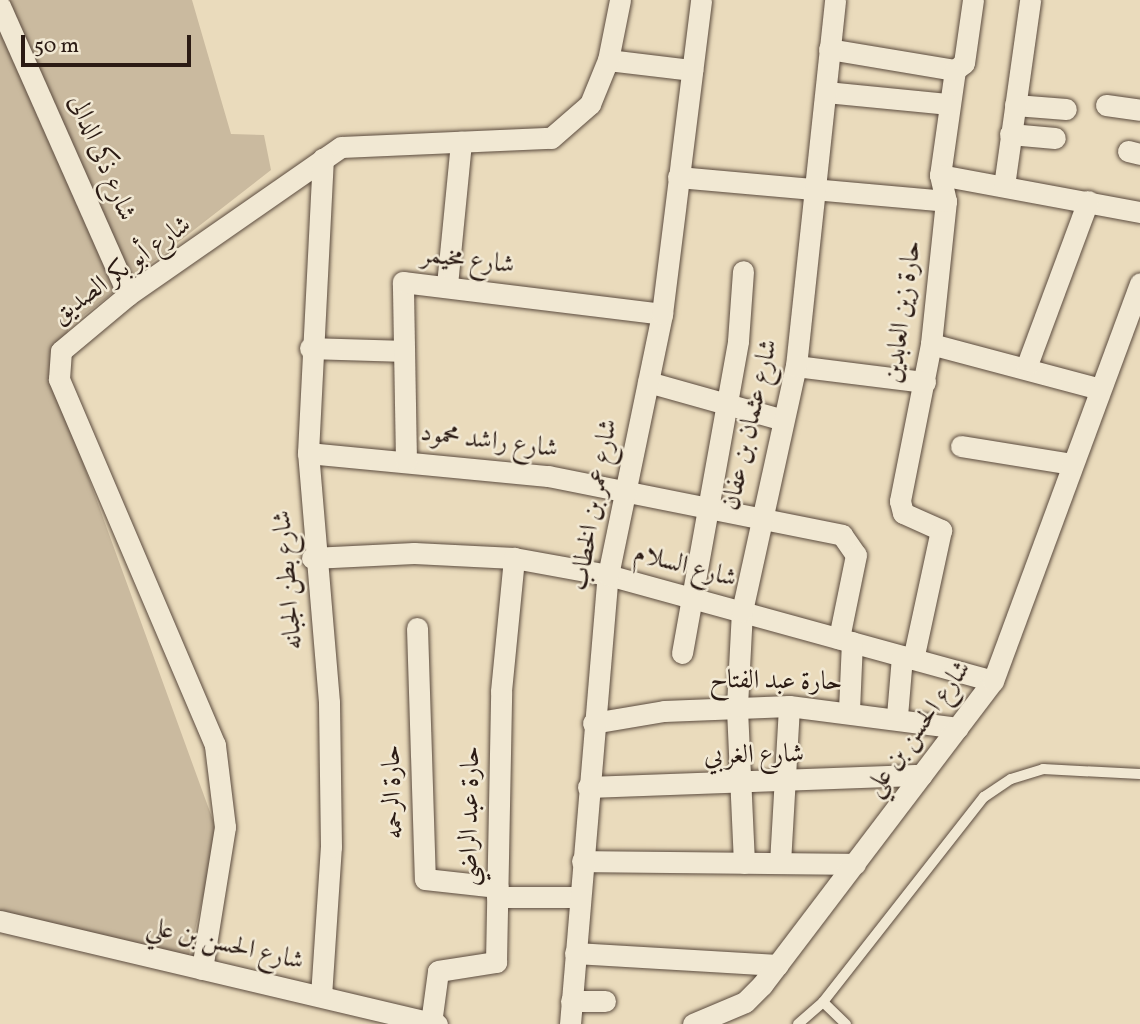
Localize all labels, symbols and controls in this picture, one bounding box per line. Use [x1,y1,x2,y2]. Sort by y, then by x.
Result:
scale bar [24,21,194,65]
text: 50 m [34,32,79,61]
street label: شارع ذكى الدالى [60,90,142,226]
street label: شارع أبو بكر الصديق [46,210,198,332]
street label: حارة زين العابدين [879,239,929,385]
street label: شارع مخيمر [420,240,516,282]
street label: شارع عثمان بن عفان [716,336,786,514]
street label: شارع عمر بن الخطاب [565,417,625,593]
street label: شارع راشد محمود [419,418,559,466]
street label: شارع بطن الجبانه [267,509,311,651]
street label: شارع السلام [630,538,740,596]
street label: شارع الحسن بن علي [859,655,979,803]
street label: حارة عبد الفتاح [709,665,843,699]
street label: شارع الغربي [704,740,804,772]
street label: حارة الرحمه [377,744,411,840]
street label: حارة عبد الراضي [454,746,488,886]
street label: شارع الحسن بن علي [143,912,307,978]

